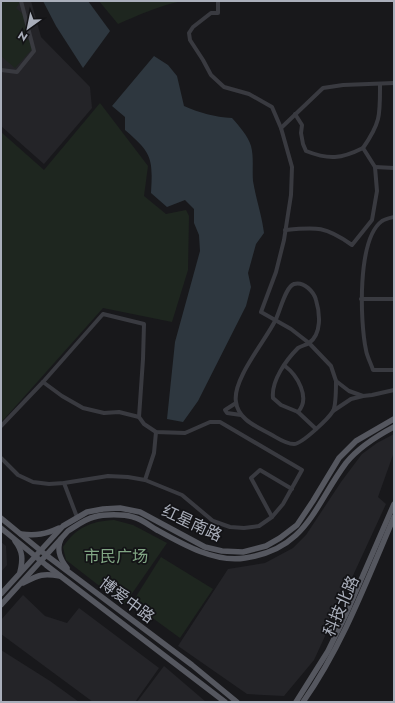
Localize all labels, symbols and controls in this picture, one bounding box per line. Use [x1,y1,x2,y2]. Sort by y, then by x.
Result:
north arrow [8,8,48,48]
text: N [15,27,31,45]
street label: 红星南路 [158,499,226,547]
park label: 市民广场 [84,545,148,568]
street label: 博爱中路 [95,572,159,628]
street label: 科技北路 [317,572,365,640]

